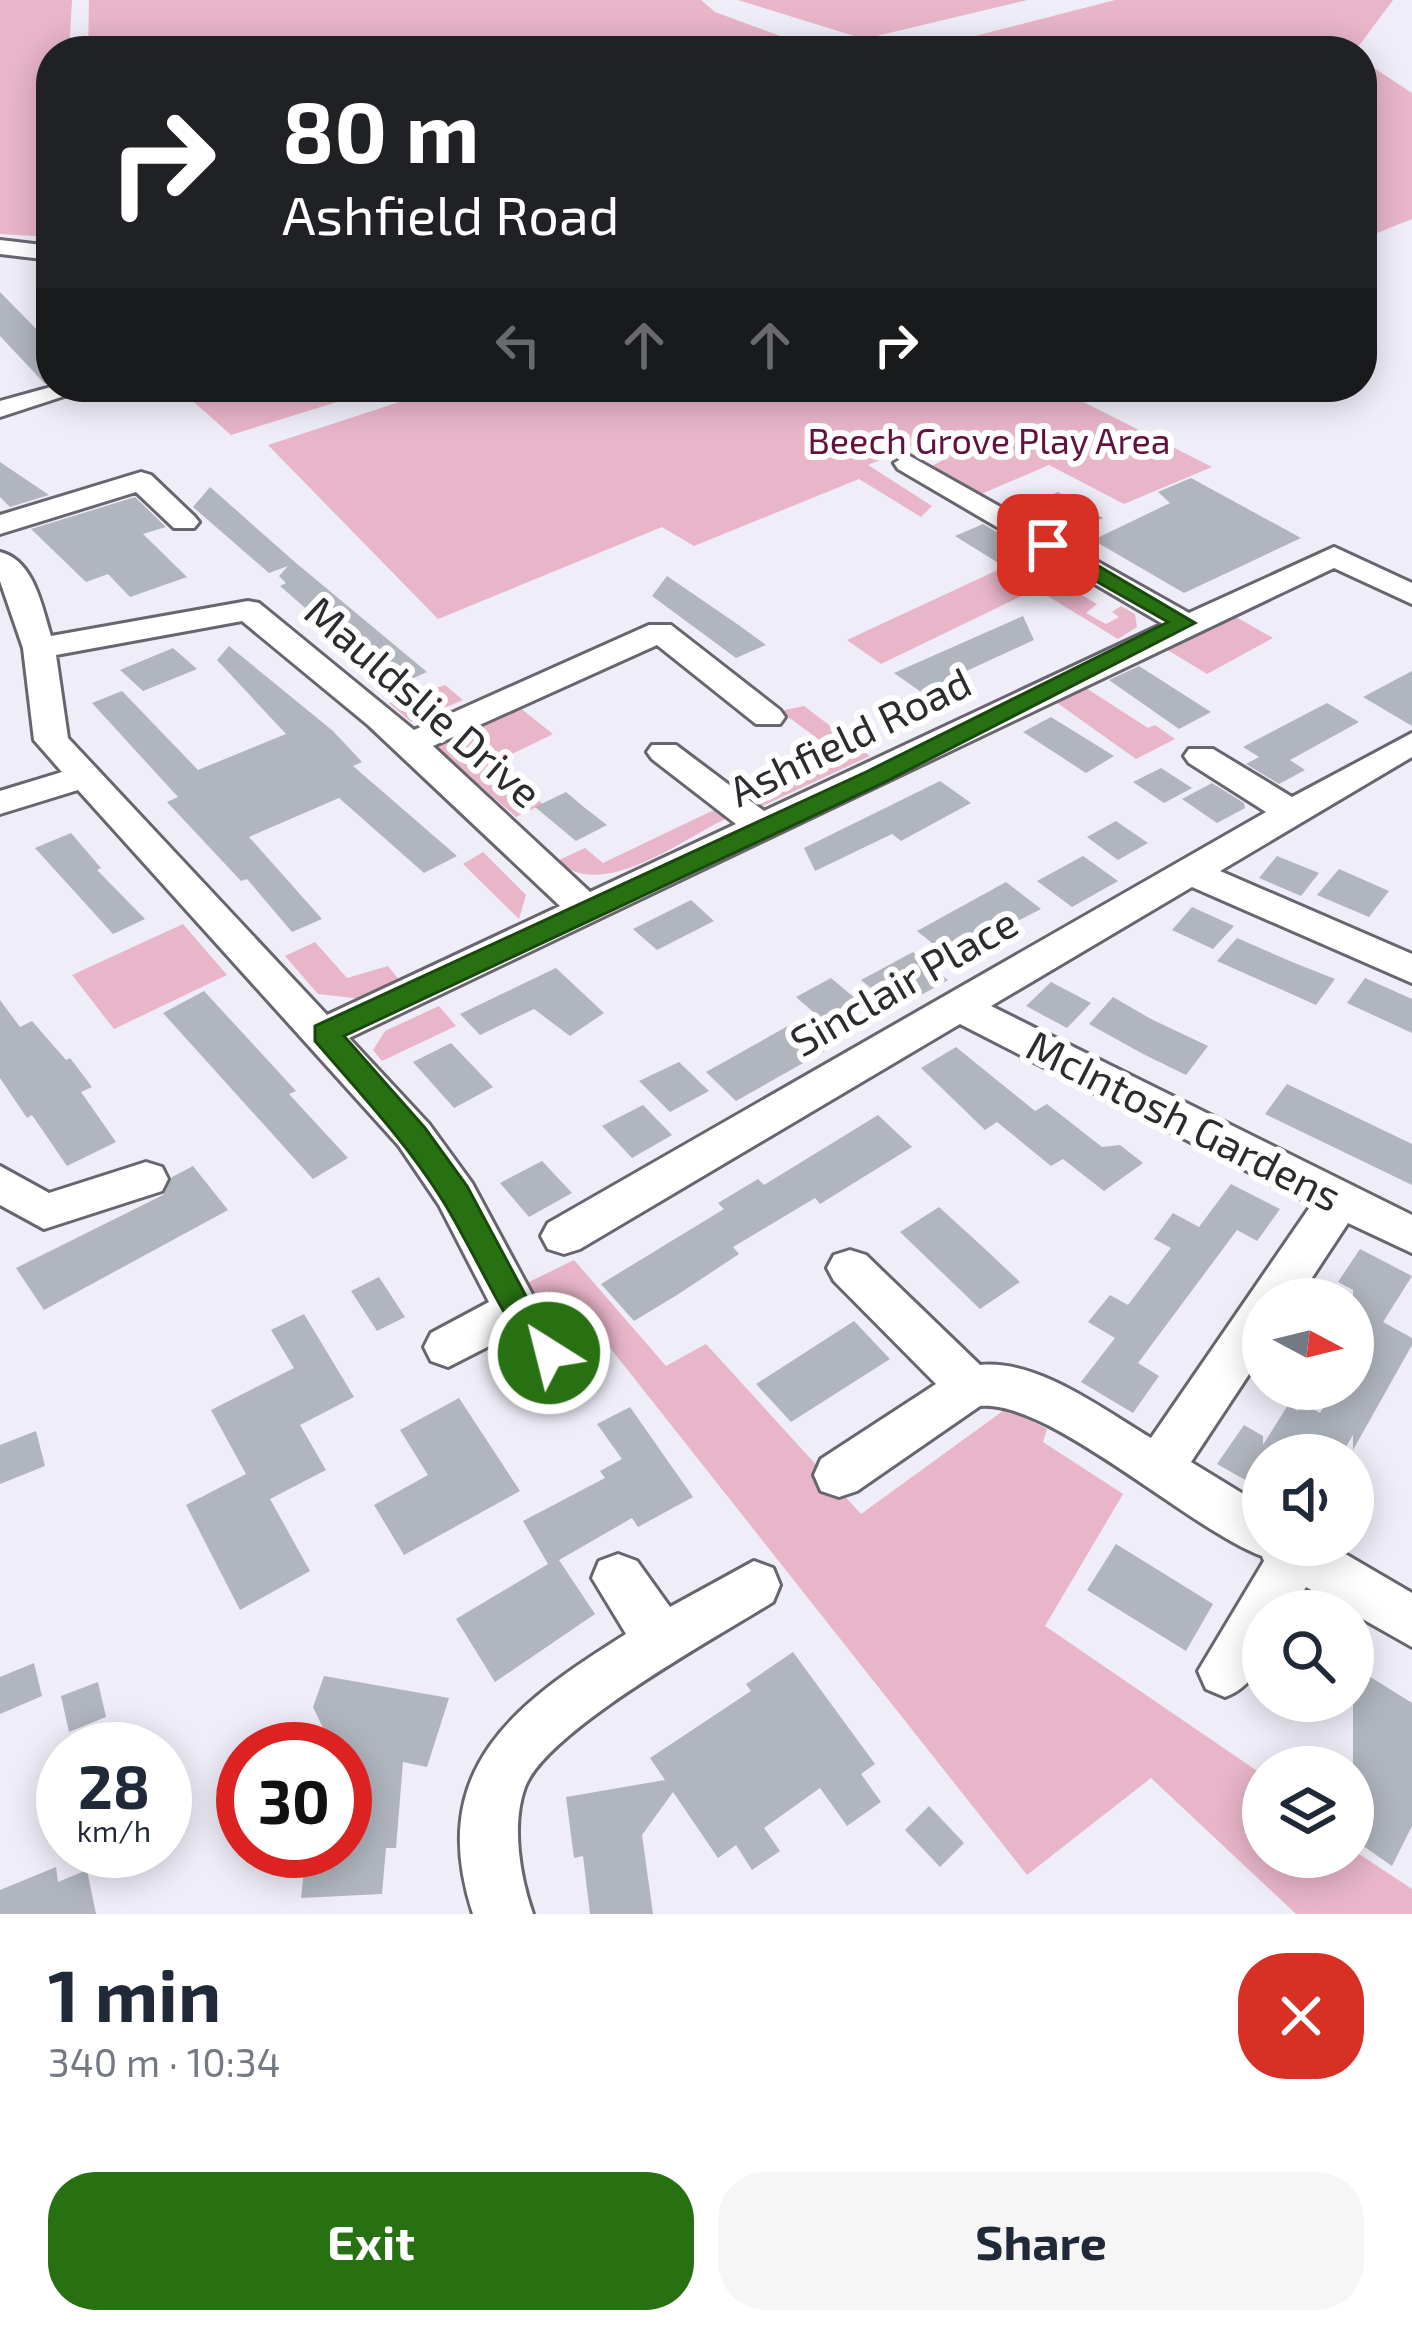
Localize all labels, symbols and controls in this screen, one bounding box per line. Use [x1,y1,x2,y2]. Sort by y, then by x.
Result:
text: 80 m [282,79,479,180]
icon: right [84,84,240,240]
text: Ashfield Road [282,181,620,246]
icon: left [485,312,551,378]
icon: ahead [611,312,677,378]
icon: ahead [737,312,803,378]
icon: right [863,312,929,378]
park label: Beech Grove Play Area [807,418,1171,461]
pin [997,494,1099,596]
icon: arrive [1015,512,1081,578]
street label: Mauldslie Drive [296,584,552,817]
street label: Ashfield Road [720,655,978,815]
street label: Sinclair Place [781,895,1025,1065]
street label: McIntosh Gardens [1019,1018,1350,1220]
north arrow [1242,1278,1374,1410]
map controls [1242,1278,1374,1878]
position arrow [486,1290,612,1416]
button: sound [1242,1434,1374,1566]
button: search [1242,1590,1374,1722]
speed limit sign: 30 [216,1722,372,1878]
button: layers [1242,1746,1374,1878]
text: 28 [78,1749,150,1821]
text: km/h [77,1812,151,1848]
text: 1 min [48,1950,221,2036]
button: close [1238,1953,1364,2079]
text: 340 m · 10:34 [48,2038,281,2085]
button: Exit [48,2172,694,2310]
button: Share [718,2172,1364,2310]

